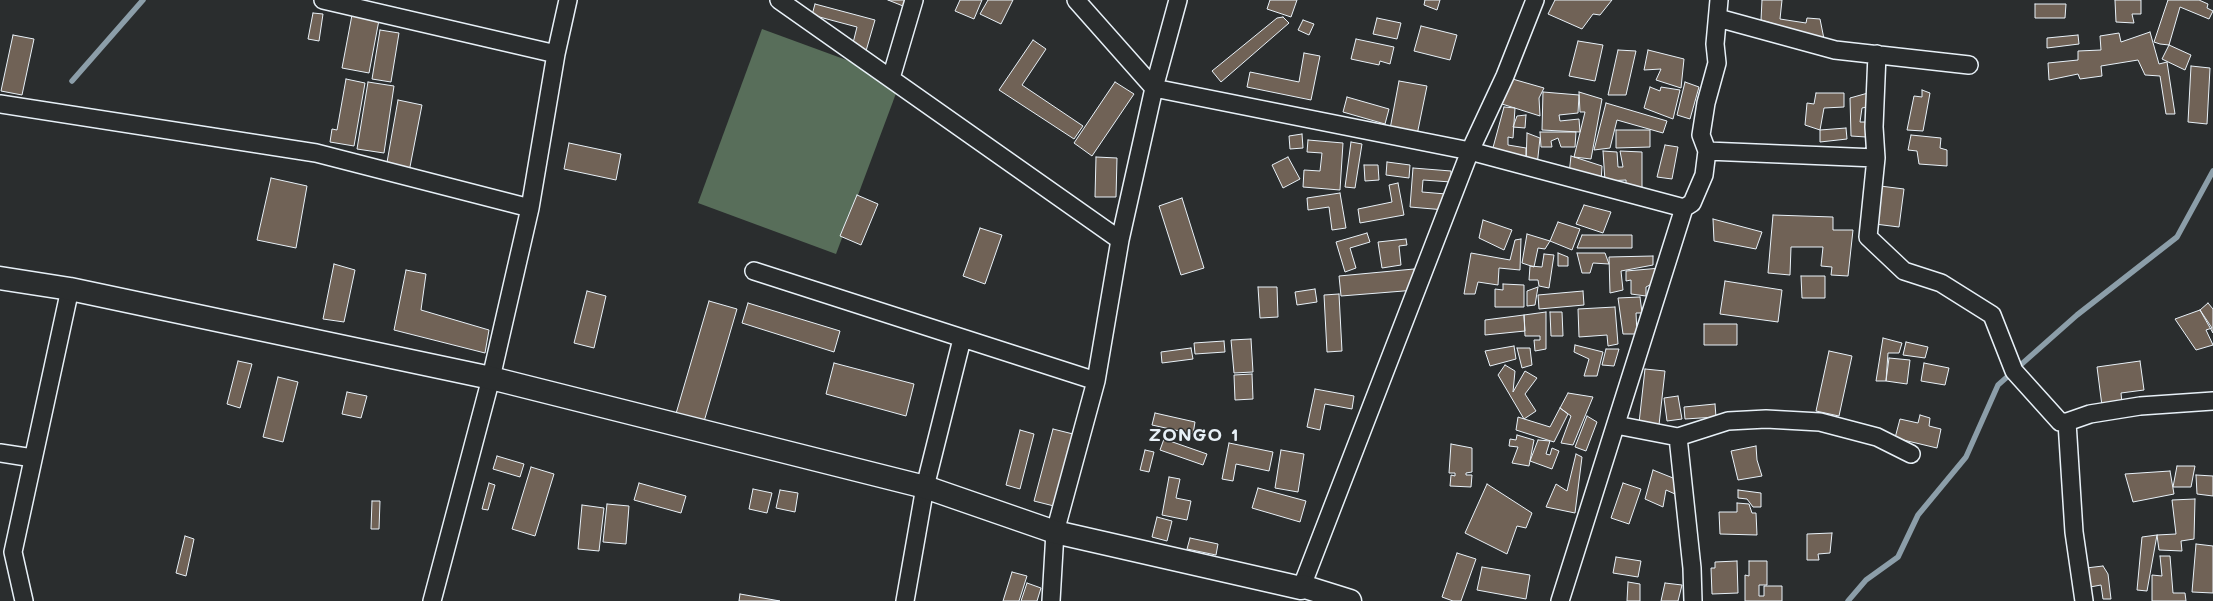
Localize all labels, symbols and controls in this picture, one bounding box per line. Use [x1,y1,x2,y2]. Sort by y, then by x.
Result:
district label: ZONGO 1 [1149,424,1239,446]

